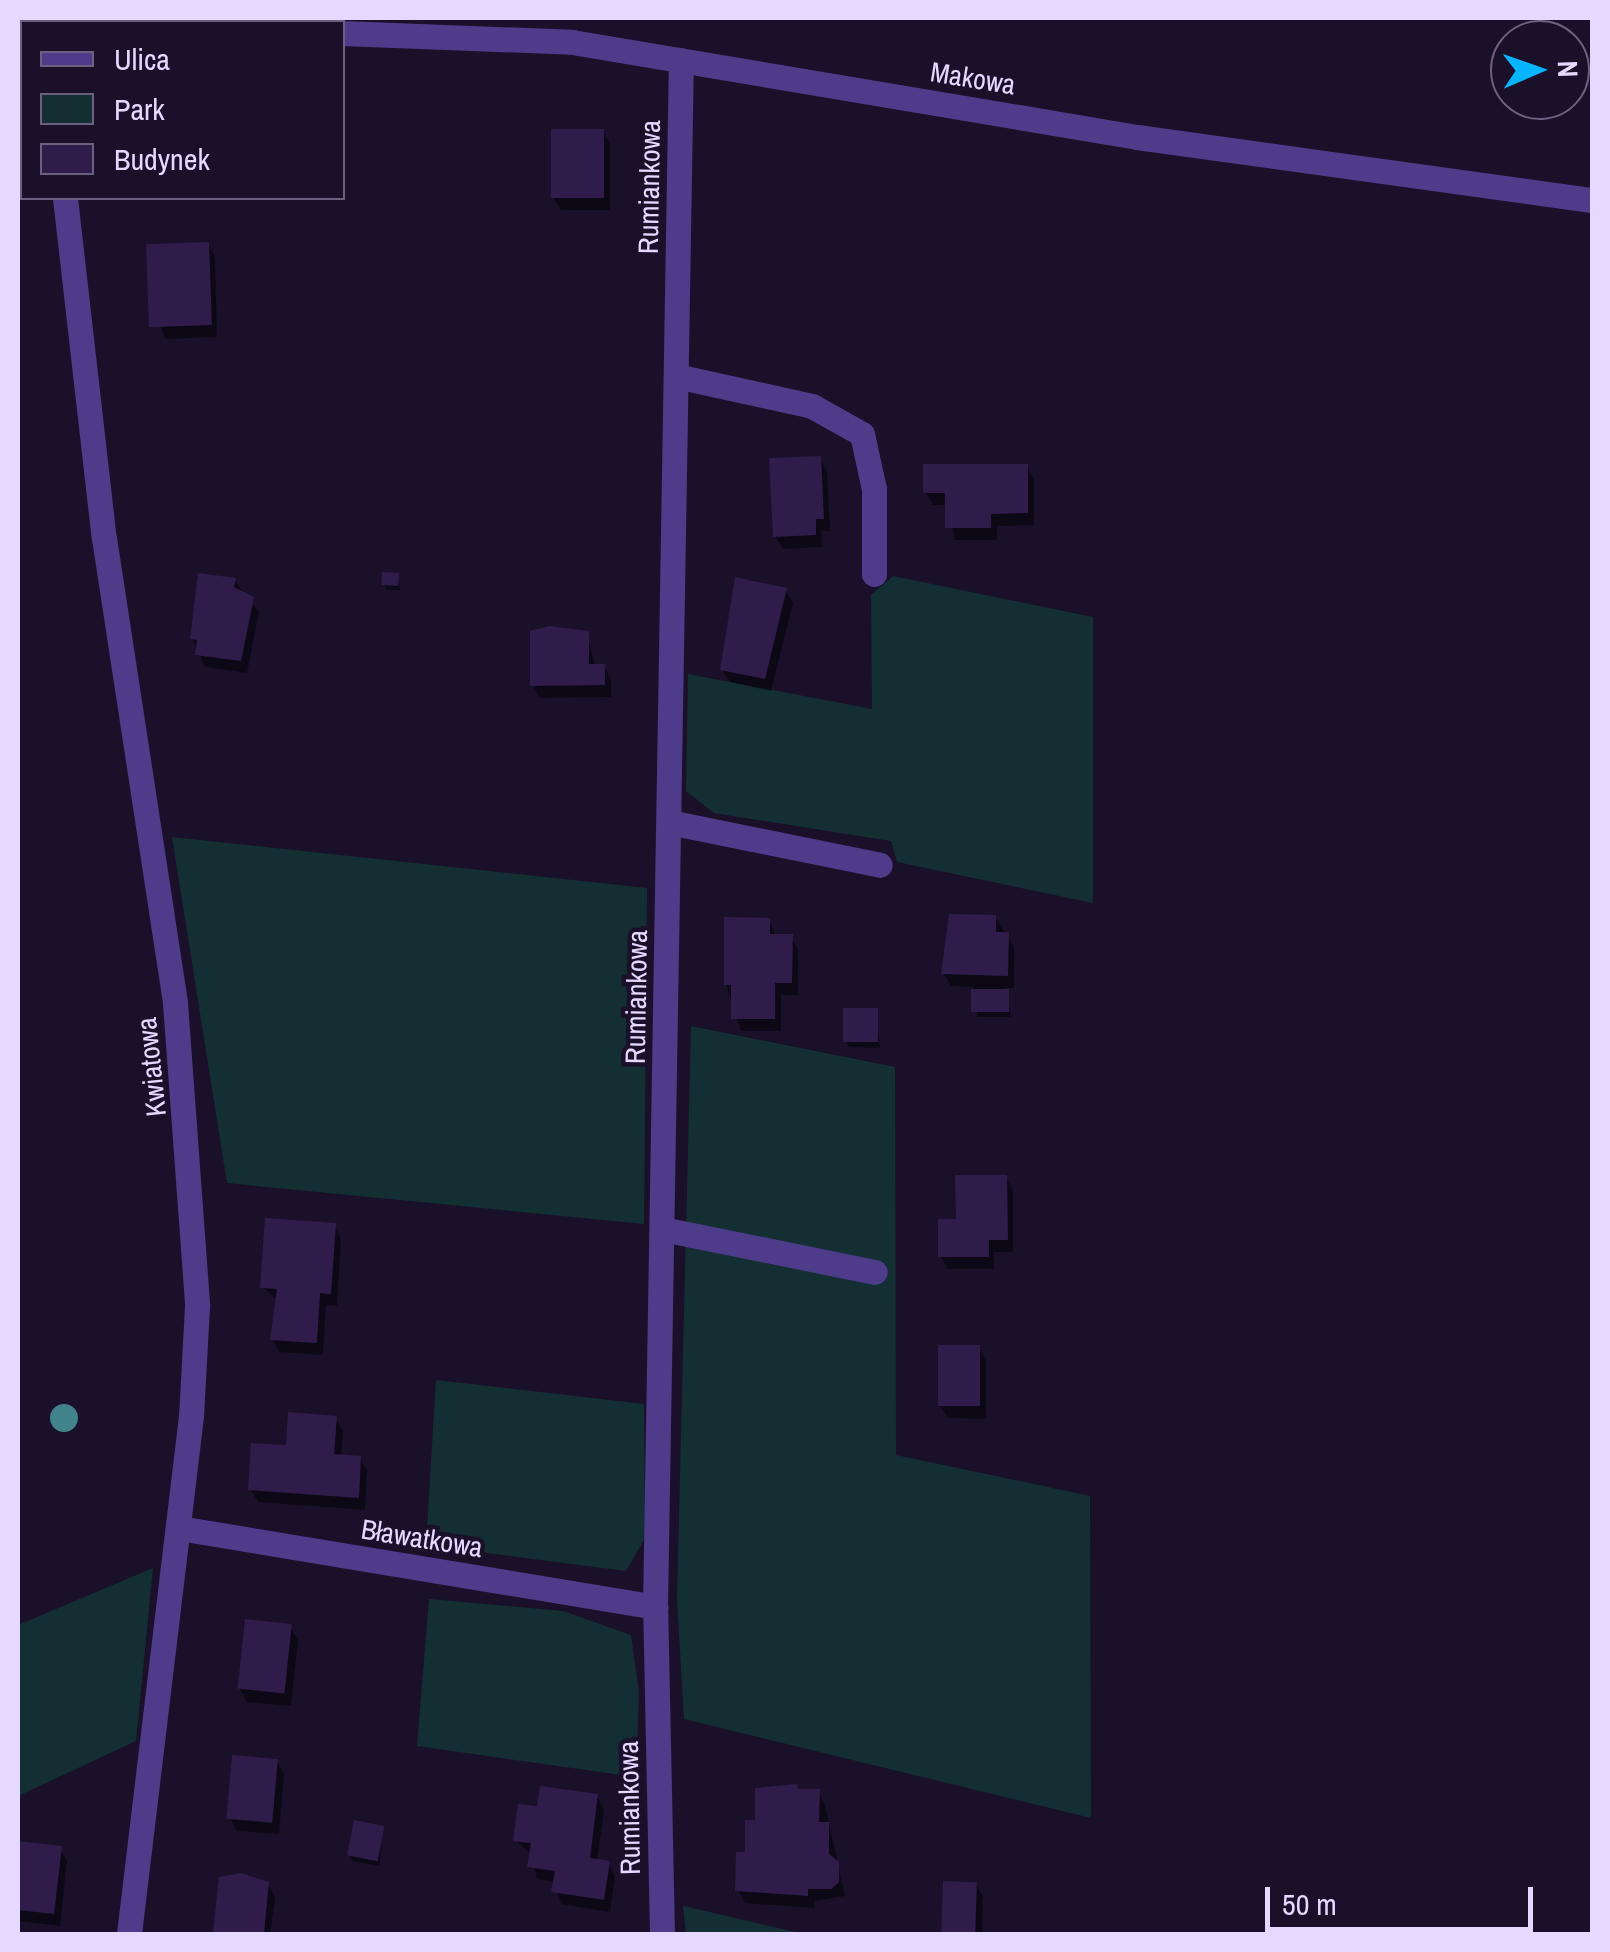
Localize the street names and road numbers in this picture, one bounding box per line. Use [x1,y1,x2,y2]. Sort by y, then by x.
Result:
street label: Makowa [928,55,1018,101]
street label: Rumiankowa [631,120,667,254]
street label: Rumiankowa [618,930,654,1064]
street label: Kwiatowa [129,1016,173,1118]
street label: Bławatkowa [359,1512,485,1564]
street label: Rumiankowa [611,1741,647,1875]

